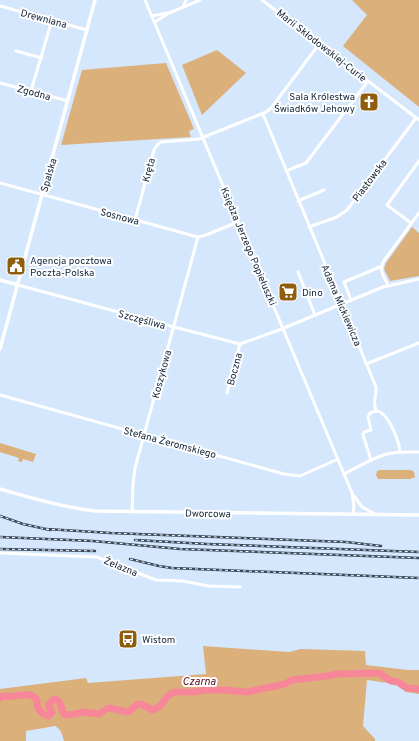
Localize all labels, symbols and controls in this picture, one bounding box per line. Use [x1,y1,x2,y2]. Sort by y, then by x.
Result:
street label: Drewniana [19,7,68,32]
street label: Marii Skłodowskiej-Curie [273,7,369,85]
street label: Zgodna [15,83,52,104]
place label: Sala Królestwa Świadków Jehowy [274,91,355,116]
church icon: Sala Królestwa Świadków Jehowy [358,91,380,113]
street label: Spalska [38,157,60,194]
street label: Kręta [140,157,159,184]
street label: Piastowska [350,157,390,205]
street label: Księdza Jerzego Popiełuszki [217,185,279,308]
street label: Sosnowa [99,206,140,229]
public building icon: Agencja pocztowa Poczta-Polska [5,255,27,277]
place label: Agencja pocztowa Poczta-Polska [30,255,112,280]
street label: Adama Mickiewicza [318,263,364,348]
supermarket icon: Dino [277,281,299,303]
place label: Dino [302,287,323,300]
street label: Szczęśliwa [117,308,167,333]
street label: Koszykowa [150,349,175,400]
street label: Boczna [225,352,246,387]
street label: Stefana Żeromskiego [122,425,218,462]
street label: Dworcowa [185,508,231,521]
street label: Żelazna [102,555,139,580]
bus stop icon: Wistom [117,628,139,650]
place label: Wistom [142,634,175,647]
water label: Czarna [182,675,216,689]

